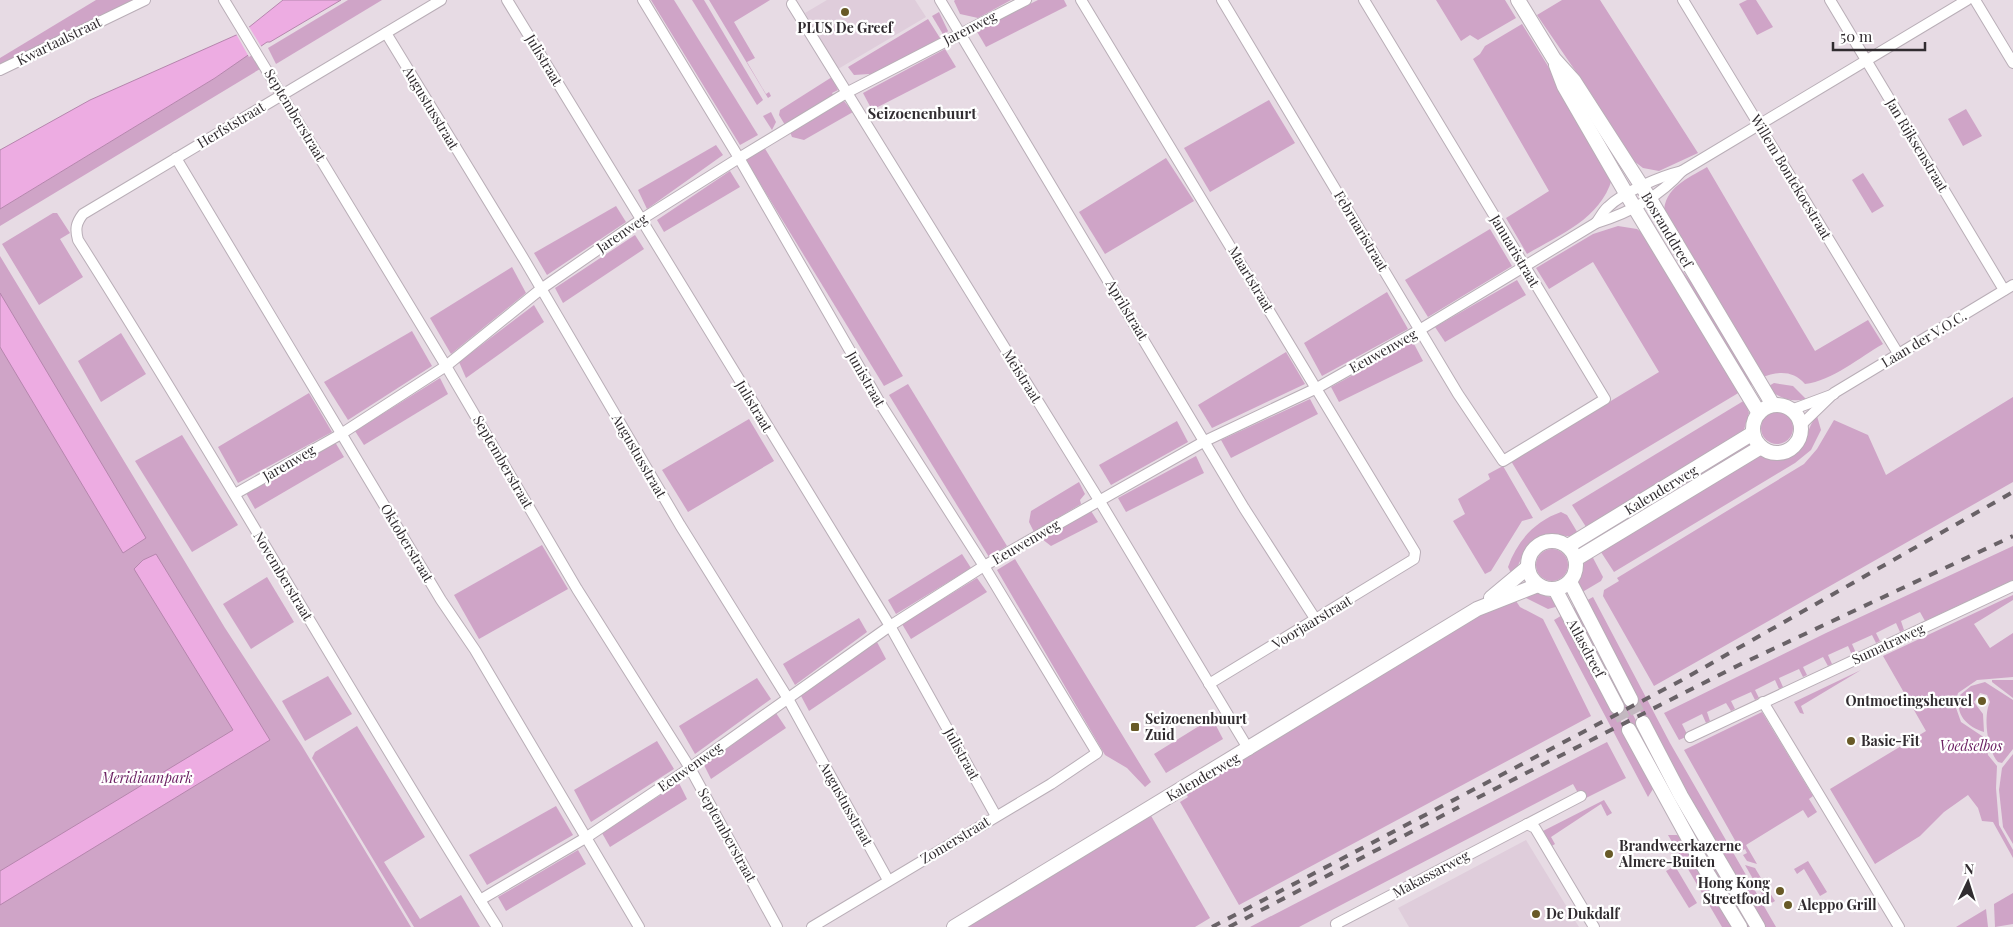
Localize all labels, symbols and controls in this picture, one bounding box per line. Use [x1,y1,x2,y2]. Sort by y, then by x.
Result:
marker: PLUS De Greef [839,6,851,18]
street label: Jarenweg [939,6,1000,50]
street label: Kwartaalstraat [13,11,105,69]
place label: PLUS De Greef [797,18,894,37]
scale bar [1833,20,1926,52]
text: 50 m [1840,26,1873,46]
street label: Julistraat [521,30,568,90]
street label: Augustusstraat [399,62,464,154]
street label: Septemberstraat [260,65,331,165]
street label: Jan Rijksenstraat [1882,94,1953,196]
street label: Herfststraat [193,96,269,152]
district label: Seizoenenbuurt [867,103,977,123]
street label: Willem Bontekoestraat [1746,110,1837,244]
street label: Februaristraat [1330,187,1393,275]
street label: Bosranddreef [1637,188,1698,272]
street label: Jarenweg [592,208,651,257]
street label: Januaristraat [1486,210,1545,291]
street label: Maartstraat [1224,242,1279,316]
street label: Aprilstraat [1101,275,1154,345]
street label: Laan der V.O.C. [1878,306,1970,372]
street label: Eeuwenweg [1345,324,1421,377]
street label: Meistraat [999,345,1047,407]
street label: Junistraat [842,347,891,411]
street label: Julistraat [731,376,778,436]
street label: Augustusstraat [607,409,672,502]
street label: Septemberstraat [469,412,538,513]
street label: Jarenweg [258,440,319,486]
street label: Kalenderweg [1621,460,1701,519]
street label: Oktoberstraat [377,500,439,586]
street label: Eeuwenweg [989,514,1063,569]
street label: Novemberstraat [249,528,318,625]
street label: Voorjaarstraat [1268,590,1356,653]
street label: Atlasdreef [1563,614,1610,682]
street label: Sumatraweg [1848,618,1928,669]
place label: Ontmoetingsheuvel [1845,691,1973,710]
marker: Ontmoetingsheuvel [1976,695,1988,707]
place label: Seizoenenbuurt Zuid [1145,709,1247,744]
marker: Seizoenenbuurt Zuid [1129,721,1141,733]
street label: Julistraat [940,723,985,784]
place label: Basic-Fit [1861,731,1920,750]
marker: Basic-Fit [1845,735,1857,747]
park label: Voedselbos [1939,736,2003,755]
street label: Eeuwenweg [654,737,726,796]
street label: Kalenderweg [1162,748,1244,805]
street label: Augustusstraat [815,757,878,850]
park label: Meridiaanpark [101,768,192,787]
street label: Septemberstraat [694,784,762,886]
street label: Zomerstraat [916,811,994,868]
place label: Brandweerkazerne Almere-Buiten [1618,836,1741,871]
street label: Makassarweg [1389,845,1473,902]
marker: Brandweerkazerne Almere-Buiten [1603,848,1615,860]
north arrow [1943,857,1993,907]
text: N [1963,859,1975,878]
place label: Hong Kong Streetfood [1698,873,1771,908]
marker: Hong Kong Streetfood [1774,885,1786,897]
place label: Aleppo Grill [1797,895,1877,914]
marker: Aleppo Grill [1782,899,1794,911]
place label: De Dukdalf [1546,904,1620,923]
marker: De Dukdalf [1530,908,1542,920]

